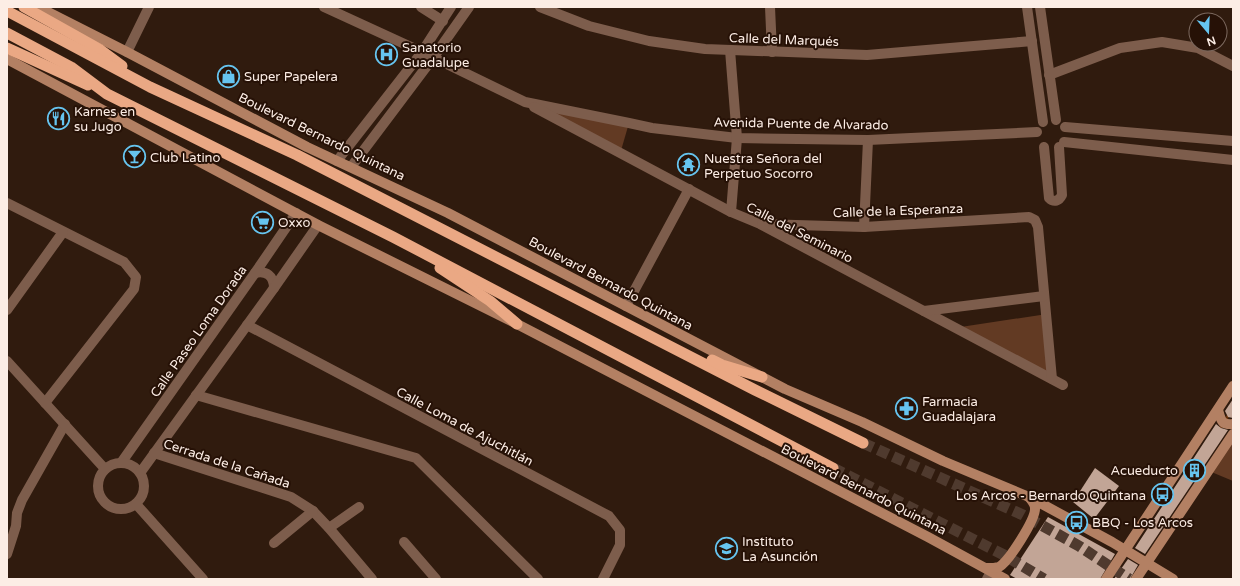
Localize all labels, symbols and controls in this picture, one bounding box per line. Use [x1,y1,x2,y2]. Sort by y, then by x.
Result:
north arrow [1188,12,1228,52]
street label: Calle del Marqués [729,30,839,50]
text: N [1205,33,1217,49]
place label: Sanatorio Guadalupe [402,40,469,71]
hospital icon: Sanatorio Guadalupe [374,41,400,67]
shop icon: Super Papelera [216,63,242,89]
place label: Super Papelera [244,69,338,85]
street label: Boulevard Bernardo Quintana [236,90,407,184]
place label: Karnes en su Jugo [74,104,135,135]
restaurant icon: Karnes en su Jugo [45,105,71,131]
street label: Avenida Puente de Alvarado [713,114,889,134]
bar icon: Club Latino [122,144,148,170]
place label: Club Latino [150,150,221,166]
place label: Nuestra Señora del Perpetuo Socorro [704,151,822,182]
temple icon: Nuestra Señora del Perpetuo Socorro [676,152,702,178]
street label: Calle del Seminario [744,199,856,267]
street label: Calle de la Esperanza [833,201,963,221]
supermarket icon: Oxxo [249,209,275,235]
place label: Oxxo [278,215,310,231]
street label: Boulevard Bernardo Quintana [526,234,695,334]
street label: Calle Paseo Loma Dorada [147,263,251,401]
street label: Calle Loma de Ajuchitlán [393,384,536,470]
place label: Farmacia Guadalajara [922,394,996,425]
pharmacy icon: Farmacia Guadalajara [894,395,920,421]
street label: Cerrada de la Cañada [161,436,292,492]
street label: Boulevard Bernardo Quintana [778,441,949,539]
building icon: Acueducto [1181,457,1207,483]
place label: Acueducto [1110,463,1178,479]
bus stop icon: Los Arcos - Bernardo Quintana [1149,482,1175,508]
place label: Los Arcos - Bernardo Quintana [956,488,1146,504]
bus stop icon: BBQ - Los Arcos [1063,509,1089,535]
place label: BBQ - Los Arcos [1092,515,1193,531]
place label: Instituto La Asunción [742,534,818,565]
school or university icon: Instituto La Asunción [713,535,739,561]

